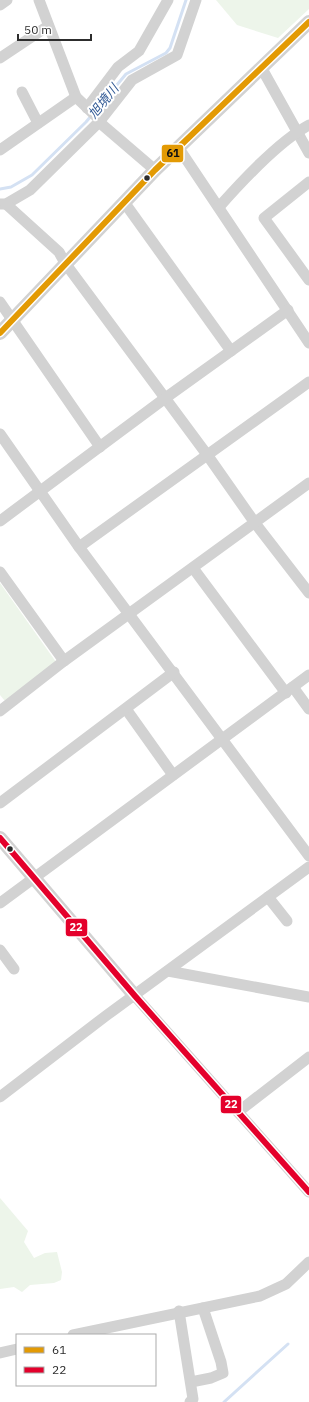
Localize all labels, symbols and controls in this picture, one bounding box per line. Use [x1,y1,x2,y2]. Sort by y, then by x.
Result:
scale bar [18,16,91,42]
text: 50 m [24,22,52,37]
water label: 旭境川 [85,79,124,122]
line badge: 61 [161,144,184,163]
text: 61 [166,146,180,160]
unlabelled marker [142,173,152,183]
unlabelled marker [5,844,15,854]
line badge: 22 [65,918,88,937]
text: 22 [69,920,83,934]
line badge: 22 [220,1095,242,1114]
text: 22 [224,1097,238,1111]
legend [16,1334,156,1386]
text: 61 [52,1342,66,1357]
text: 22 [52,1362,66,1377]

